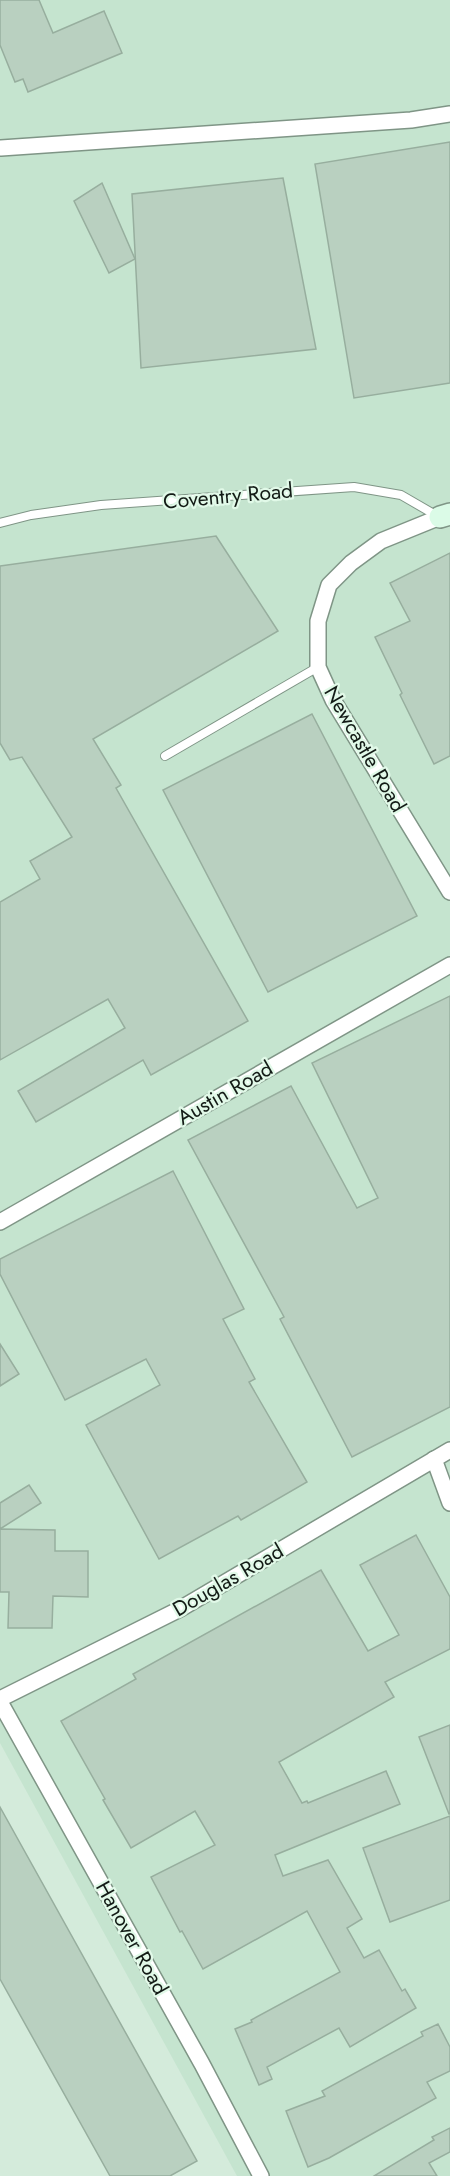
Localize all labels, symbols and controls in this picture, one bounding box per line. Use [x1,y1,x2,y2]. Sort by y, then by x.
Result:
street label: Coventry Road [162,475,294,517]
street label: Newcastle Road [317,680,413,818]
street label: Austin Road [172,1053,278,1133]
street label: Douglas Road [167,1536,289,1624]
street label: Hanover Road [88,1876,176,2000]

